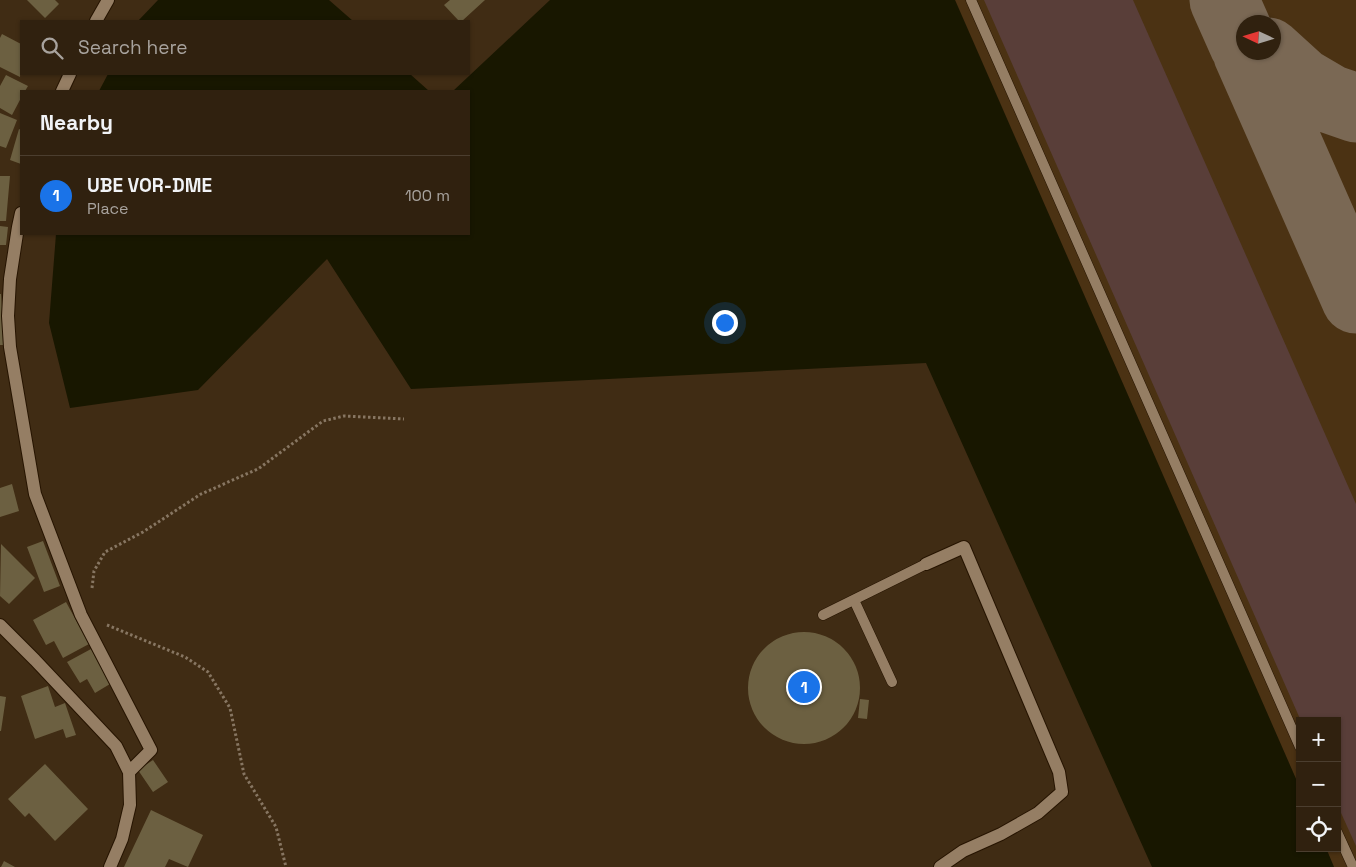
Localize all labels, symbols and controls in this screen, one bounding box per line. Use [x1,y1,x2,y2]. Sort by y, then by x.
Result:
north arrow [1236,15,1281,60]
search box [20,20,470,75]
icon: search [38,34,66,62]
text: Search here [78,35,188,60]
text: Nearby [40,109,113,136]
text: UBE VOR-DME [87,173,212,198]
text: 1 [52,185,60,206]
text: 100 m [405,185,450,206]
text: Place [87,198,129,219]
your location [712,310,738,336]
pin: 1 [788,668,820,706]
map controls [1296,717,1341,852]
button: + [1296,717,1341,762]
button: − [1296,762,1341,807]
button: locate [1296,807,1341,852]

